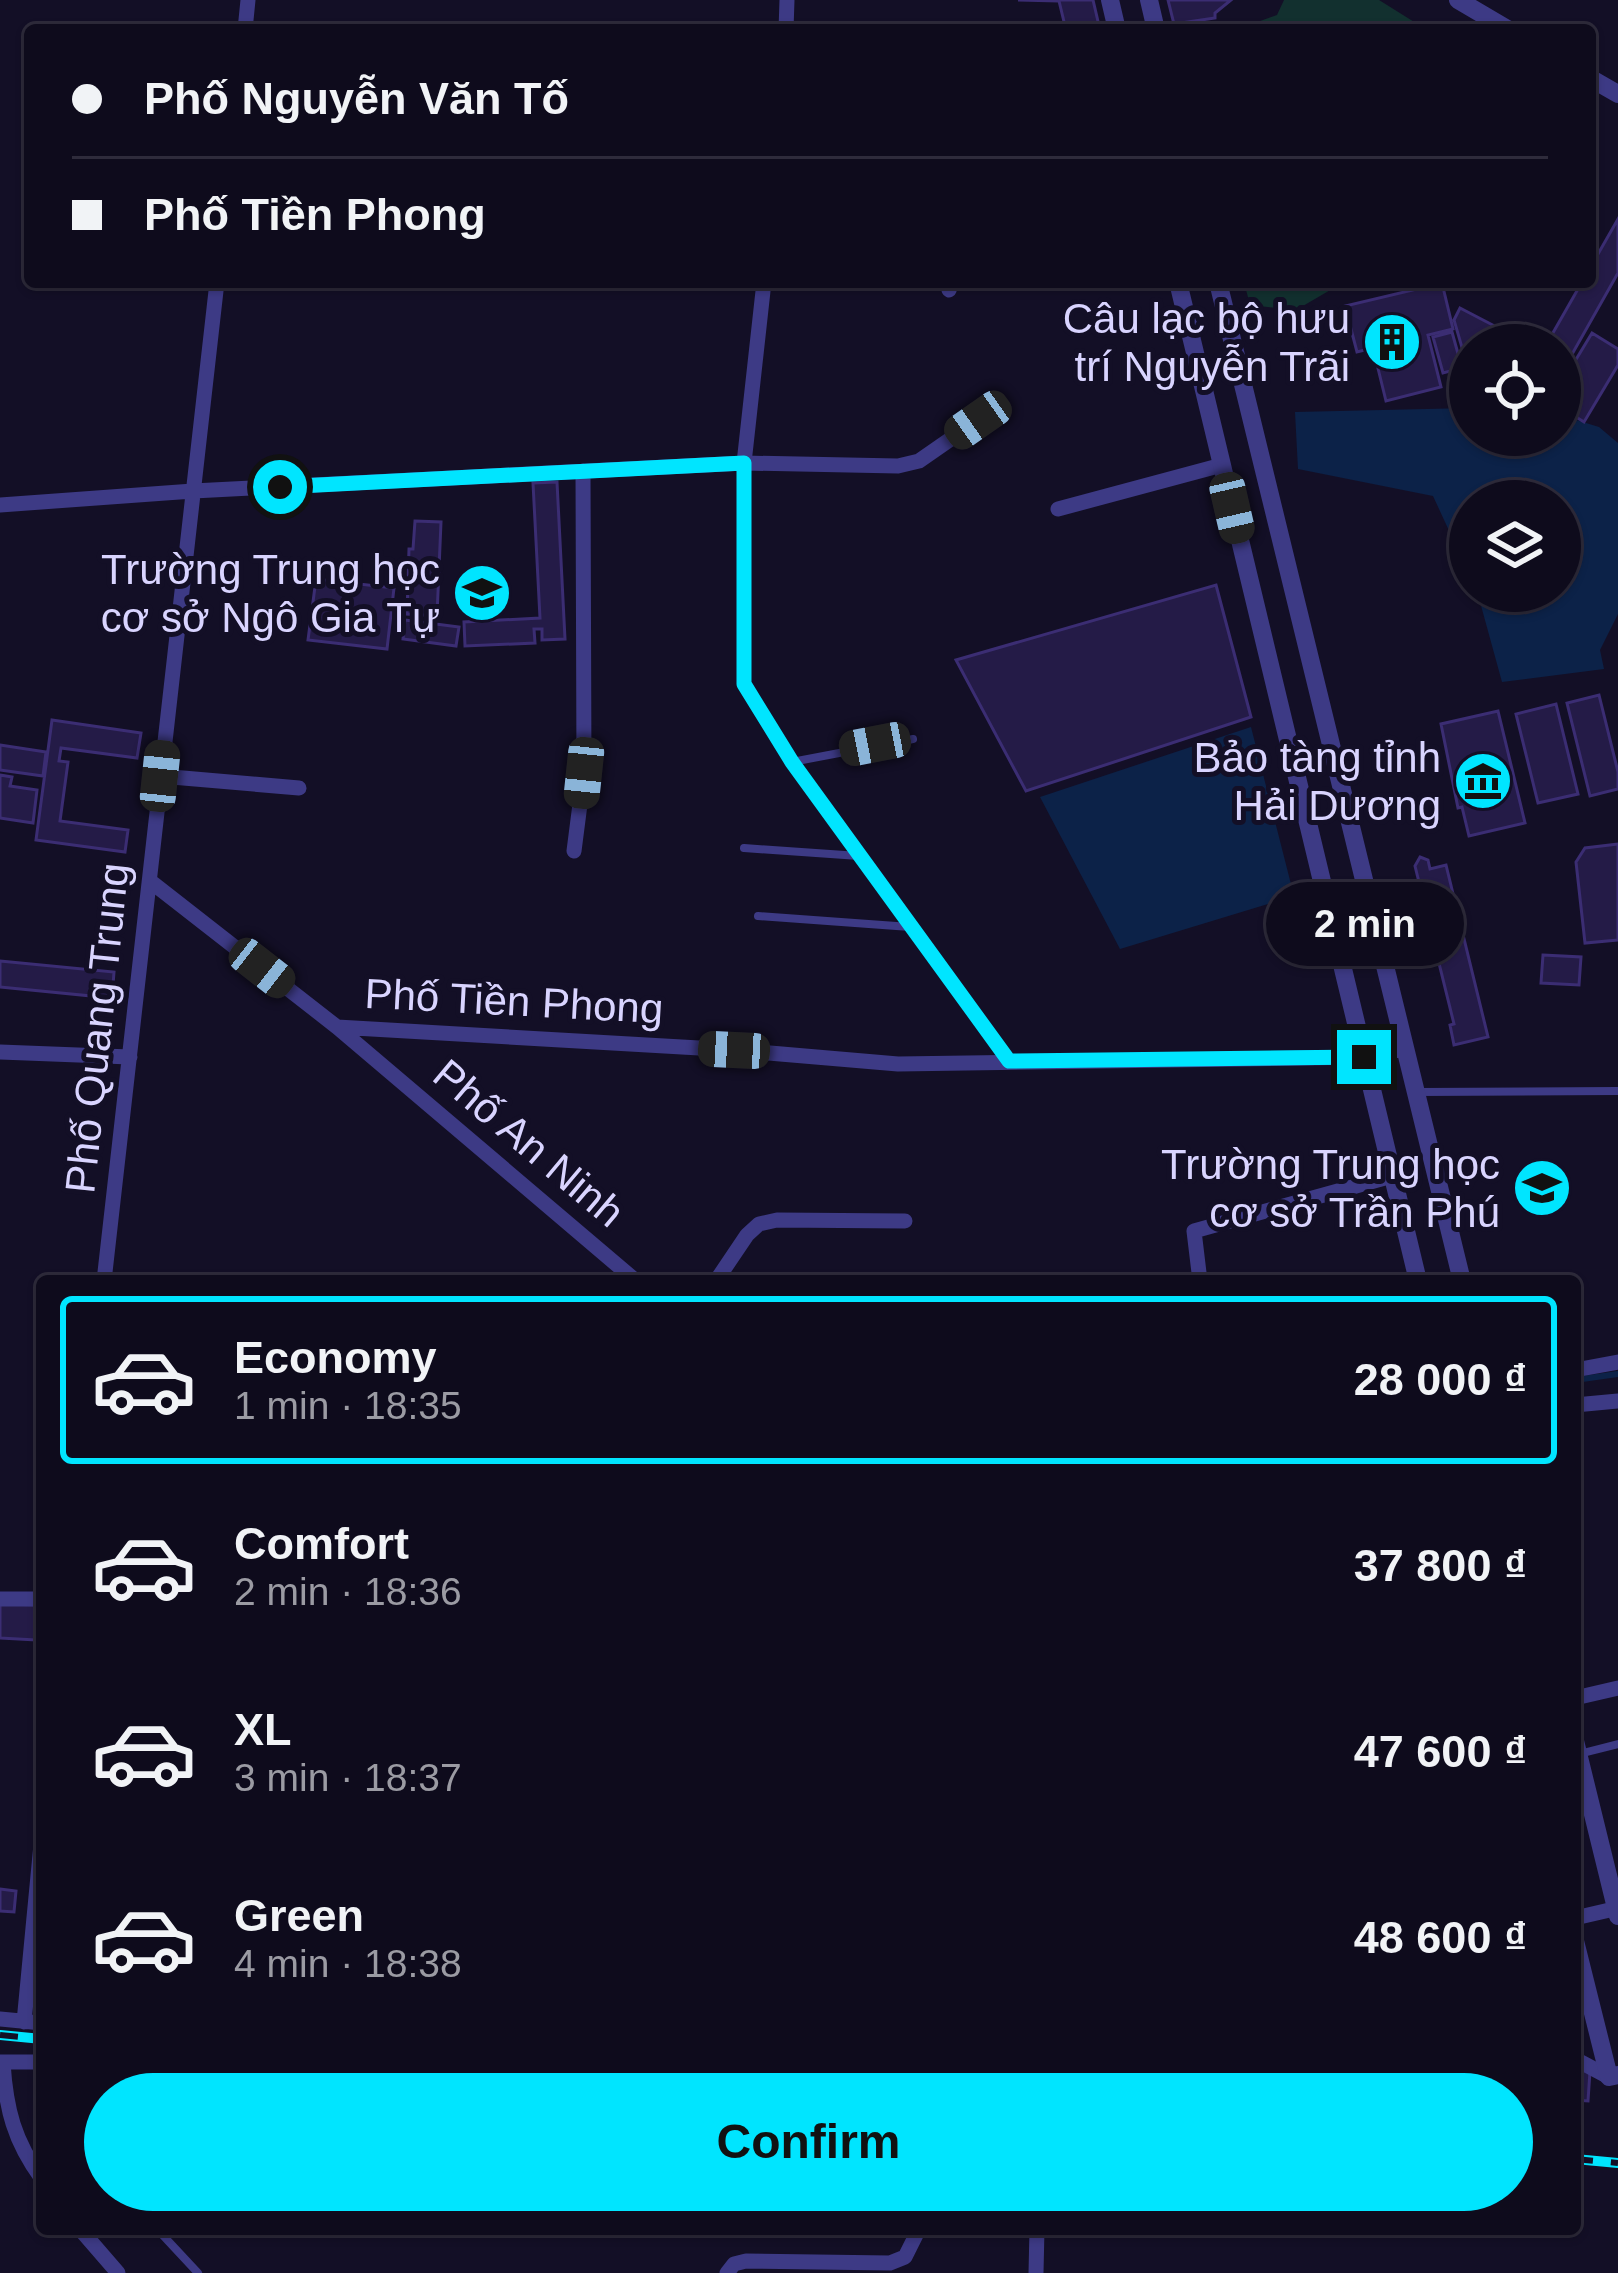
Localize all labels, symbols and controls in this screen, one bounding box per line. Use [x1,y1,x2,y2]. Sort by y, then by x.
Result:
text: Phố Nguyễn Văn Tố [144,73,569,124]
text: Phố Tiền Phong [144,189,486,240]
place label: Câu lạc bộ hưu trí Nguyễn Trãi [1063,295,1350,390]
building icon: Câu lạc bộ hưu trí Nguyễn Trãi [1361,311,1423,373]
map controls [1449,324,1581,612]
button: locate [1449,324,1581,456]
car [938,385,1018,455]
route start [253,460,307,514]
car [1206,469,1258,547]
button: layers [1449,480,1581,612]
place label: Trường Trung học cơ sở Ngô Gia Tự [101,546,440,641]
school or university icon: Trường Trung học cơ sở Ngô Gia Tự [451,562,513,624]
car [836,719,914,769]
place label: Bảo tàng tỉnh Hải Dương [1193,734,1441,829]
car [562,735,606,811]
car [138,738,182,814]
museum icon: Bảo tàng tỉnh Hải Dương [1452,750,1514,812]
street label: Phố Quang Trung [56,861,138,1195]
callout: 2 min [1265,883,1463,967]
text: 2 min [1314,902,1416,945]
car [223,932,301,1004]
street label: Phố Tiền Phong [364,970,664,1032]
car [697,1030,771,1070]
route end [1337,1030,1391,1084]
street label: Phố An Ninh [424,1050,634,1236]
place label: Trường Trung học cơ sở Trần Phú [1161,1141,1500,1236]
school or university icon: Trường Trung học cơ sở Trần Phú [1511,1157,1573,1219]
icon: car [90,1326,198,1434]
text: Economy [234,1332,437,1383]
text: 28 000 ₫ [1354,1354,1527,1405]
text: 1 min · 18:35 [234,1384,462,1427]
icon: car [90,1512,198,1620]
text: Comfort [234,1518,409,1569]
text: 37 800 ₫ [1354,1540,1527,1591]
text: 2 min · 18:36 [234,1570,462,1613]
icon: car [90,1698,198,1806]
text: XL [234,1704,292,1755]
text: 47 600 ₫ [1354,1726,1527,1777]
text: 3 min · 18:37 [234,1756,462,1799]
icon: car [90,1884,198,1992]
text: Green [234,1890,364,1941]
text: 48 600 ₫ [1354,1912,1527,1963]
text: 4 min · 18:38 [234,1942,462,1985]
button: Confirm [84,2073,1533,2211]

